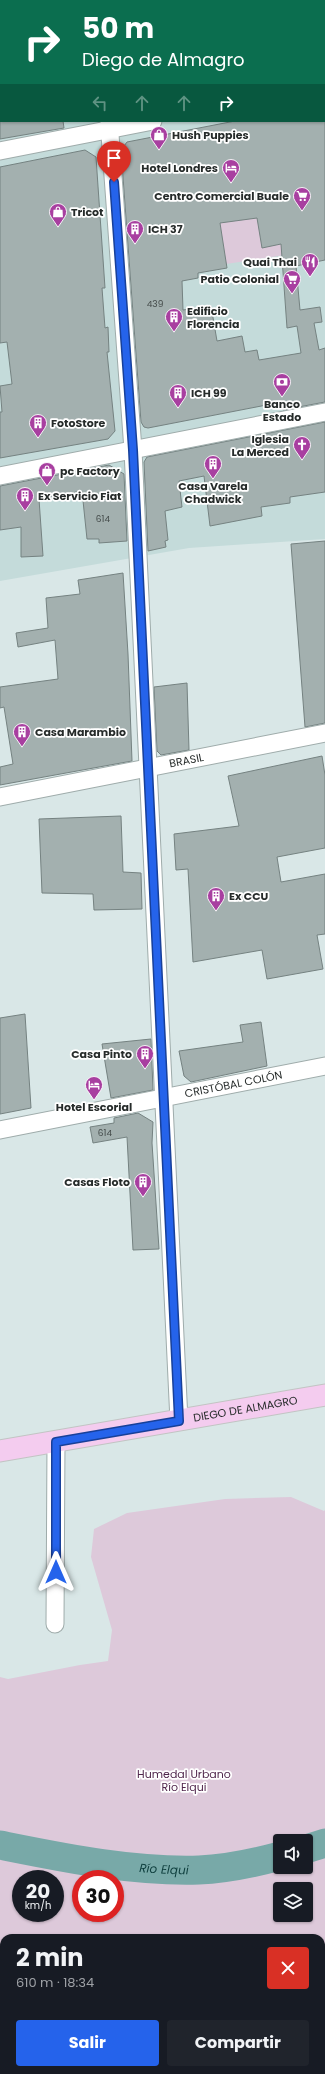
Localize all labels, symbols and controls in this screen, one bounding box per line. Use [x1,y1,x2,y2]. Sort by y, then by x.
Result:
text: 50 m [82,9,154,48]
icon: right [16,16,68,68]
text: Diego de Almagro [82,47,245,72]
icon: left [89,92,111,114]
icon: ahead [131,92,153,114]
icon: ahead [173,92,195,114]
icon: right [215,92,237,114]
shop icon: Hush Puppies [149,125,169,150]
place label: Hush Puppies [172,127,249,143]
pin [97,141,131,182]
icon: arrive [103,147,125,169]
hotel icon: Hotel Londres [221,158,241,183]
place label: Hotel Londres [141,160,218,176]
supermarket icon: Centro Comercial Buale [292,186,312,211]
place label: Centro Comercial Buale [154,188,289,204]
shop icon: Tricot [48,202,68,227]
place label: Tricot [71,204,104,220]
building icon: ICH 37 [125,219,145,244]
place label: ICH 37 [148,221,183,237]
restaurant icon: Quai Thai [300,252,320,277]
place label: Quai Thai [243,254,297,270]
supermarket icon: Patio Colonial [282,269,302,294]
place label: Patio Colonial [201,271,279,287]
house number: 439 [147,298,164,310]
place label: Edificio Florencia [187,303,240,332]
building icon: Edificio Florencia [164,307,184,332]
bank icon: Banco Estado [272,372,292,397]
building icon: ICH 99 [168,383,188,408]
place label: ICH 99 [191,385,227,401]
place label: Banco Estado [263,396,301,425]
building icon: FotoStore [28,413,48,438]
place label: FotoStore [51,415,105,431]
place label: Iglesia La Merced [231,431,289,460]
church icon: Iglesia La Merced [292,435,312,460]
building icon: Casa Varela Chadwick [203,454,223,479]
shop icon: pc Factory [37,461,57,486]
place label: pc Factory [60,463,120,479]
place label: Casa Varela Chadwick [178,478,248,507]
building icon: Ex Servicio Fiat [15,486,35,511]
place label: Ex Servicio Fiat [38,488,122,504]
house number: 614 [96,513,110,525]
building icon: Casa Marambio [12,722,32,747]
place label: Casa Marambio [35,724,126,740]
street label: BRASIL [168,749,205,772]
building icon: Ex CCU [206,886,226,911]
place label: Ex CCU [229,888,269,904]
building icon: Casa Pinto [135,1044,155,1069]
place label: Casa Pinto [71,1046,132,1062]
street label: CRISTÓBAL COLÓN [183,1067,284,1101]
hotel icon: Hotel Escorial [84,1075,104,1100]
place label: Hotel Escorial [56,1099,132,1115]
house number: 614 [98,1127,112,1139]
building icon: Casas Floto [133,1172,153,1197]
place label: Casas Floto [64,1174,130,1190]
street label: DIEGO DE ALMAGRO [192,1392,299,1426]
position arrow [35,1551,77,1593]
park label: Humedal Urbano Río Elqui [137,1766,231,1795]
map controls [273,1834,313,1922]
button: sound [273,1834,313,1874]
water label: Río Elqui [139,1859,190,1878]
speed limit sign: 30 [72,1870,124,1922]
text: 20 [26,1877,50,1905]
button: layers [273,1882,313,1922]
text: km/h [25,1898,51,1913]
text: 2 min [16,1941,83,1974]
button: close [267,1947,309,1989]
text: 610 m · 18:34 [16,1973,94,1992]
button: Salir [16,2020,159,2066]
button: Compartir [167,2020,309,2066]

